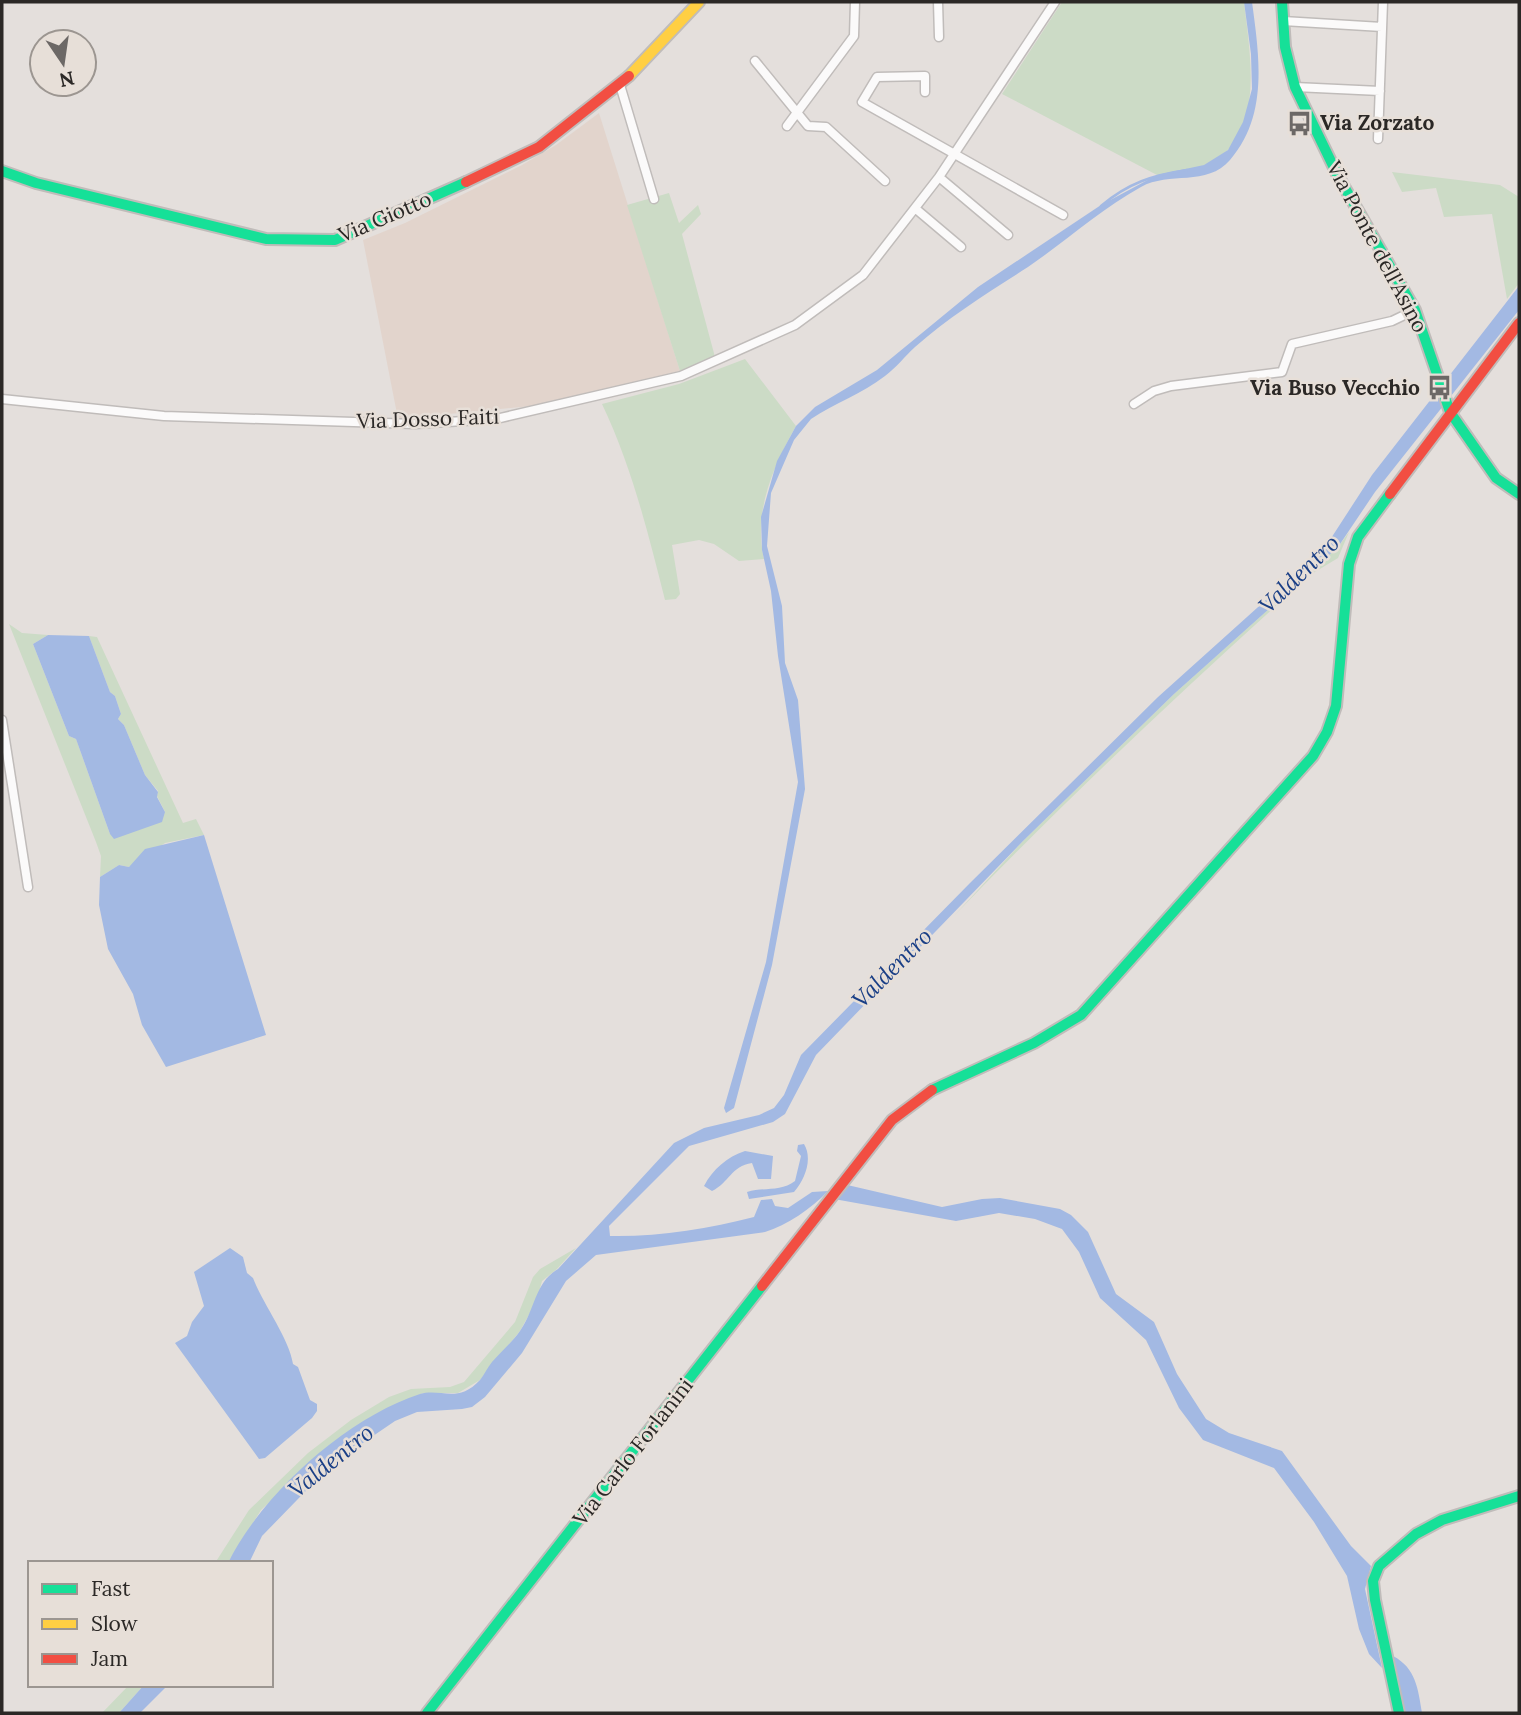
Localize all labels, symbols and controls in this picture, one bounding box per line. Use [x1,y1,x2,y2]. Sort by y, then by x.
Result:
north arrow [28,28,98,98]
text: N [57,66,77,93]
bus stop icon: Via Zorzato [1286,109,1314,137]
place label: Via Zorzato [1320,109,1435,136]
street label: Via Ponte dell'Asino [1320,155,1434,337]
street label: Via Giotto [333,185,435,249]
place label: Via Buso Vecchio [1250,374,1420,401]
bus stop icon: Via Buso Vecchio [1426,374,1454,402]
street label: Via Dosso Faiti [355,403,500,435]
water label: Valdentro [1252,528,1345,619]
water label: Valdentro [846,922,938,1014]
street label: Via Carlo Forlanini [566,1372,699,1532]
water label: Valdentro [282,1417,379,1504]
legend [28,1561,273,1687]
text: Fast [91,1575,131,1602]
text: Slow [91,1610,138,1637]
text: Jam [90,1645,128,1672]

